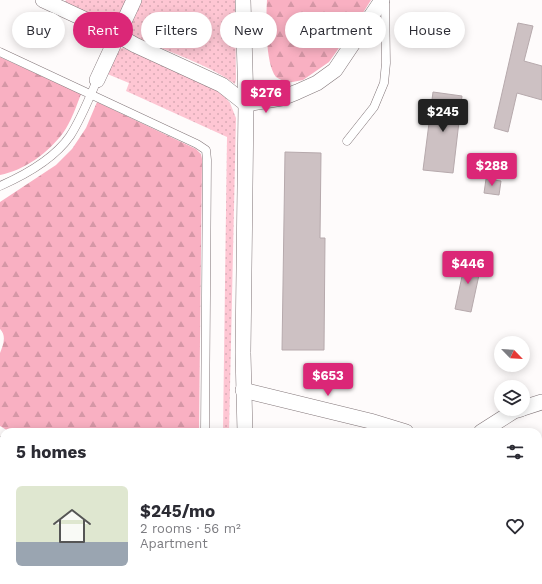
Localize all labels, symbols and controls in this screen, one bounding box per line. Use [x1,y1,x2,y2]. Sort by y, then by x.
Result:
chip: Buy [12,12,65,48]
chip: Rent [73,12,133,48]
chip: Filters [141,12,212,48]
chip: New [220,12,277,48]
chip: Apartment [285,12,386,48]
chip: House [394,12,465,48]
pin: $276 [242,80,290,114]
text: $276 [250,85,282,100]
pin: $245 [419,99,467,133]
text: $245 [427,104,459,119]
pin: $288 [468,153,516,187]
text: $288 [476,158,508,173]
pin: $446 [444,251,492,285]
text: $446 [451,256,485,271]
north arrow [494,336,530,372]
map controls [494,336,530,416]
pin: $653 [304,363,352,397]
text: $653 [312,368,344,383]
button: layers [494,380,530,416]
icon: filters [504,441,526,463]
text: 5 homes [16,442,86,462]
text: $245/mo [140,501,215,521]
icon: home [48,502,96,550]
icon: heart [504,515,526,537]
text: 2 rooms · 56 m² [140,521,241,536]
text: Apartment [140,536,208,551]

